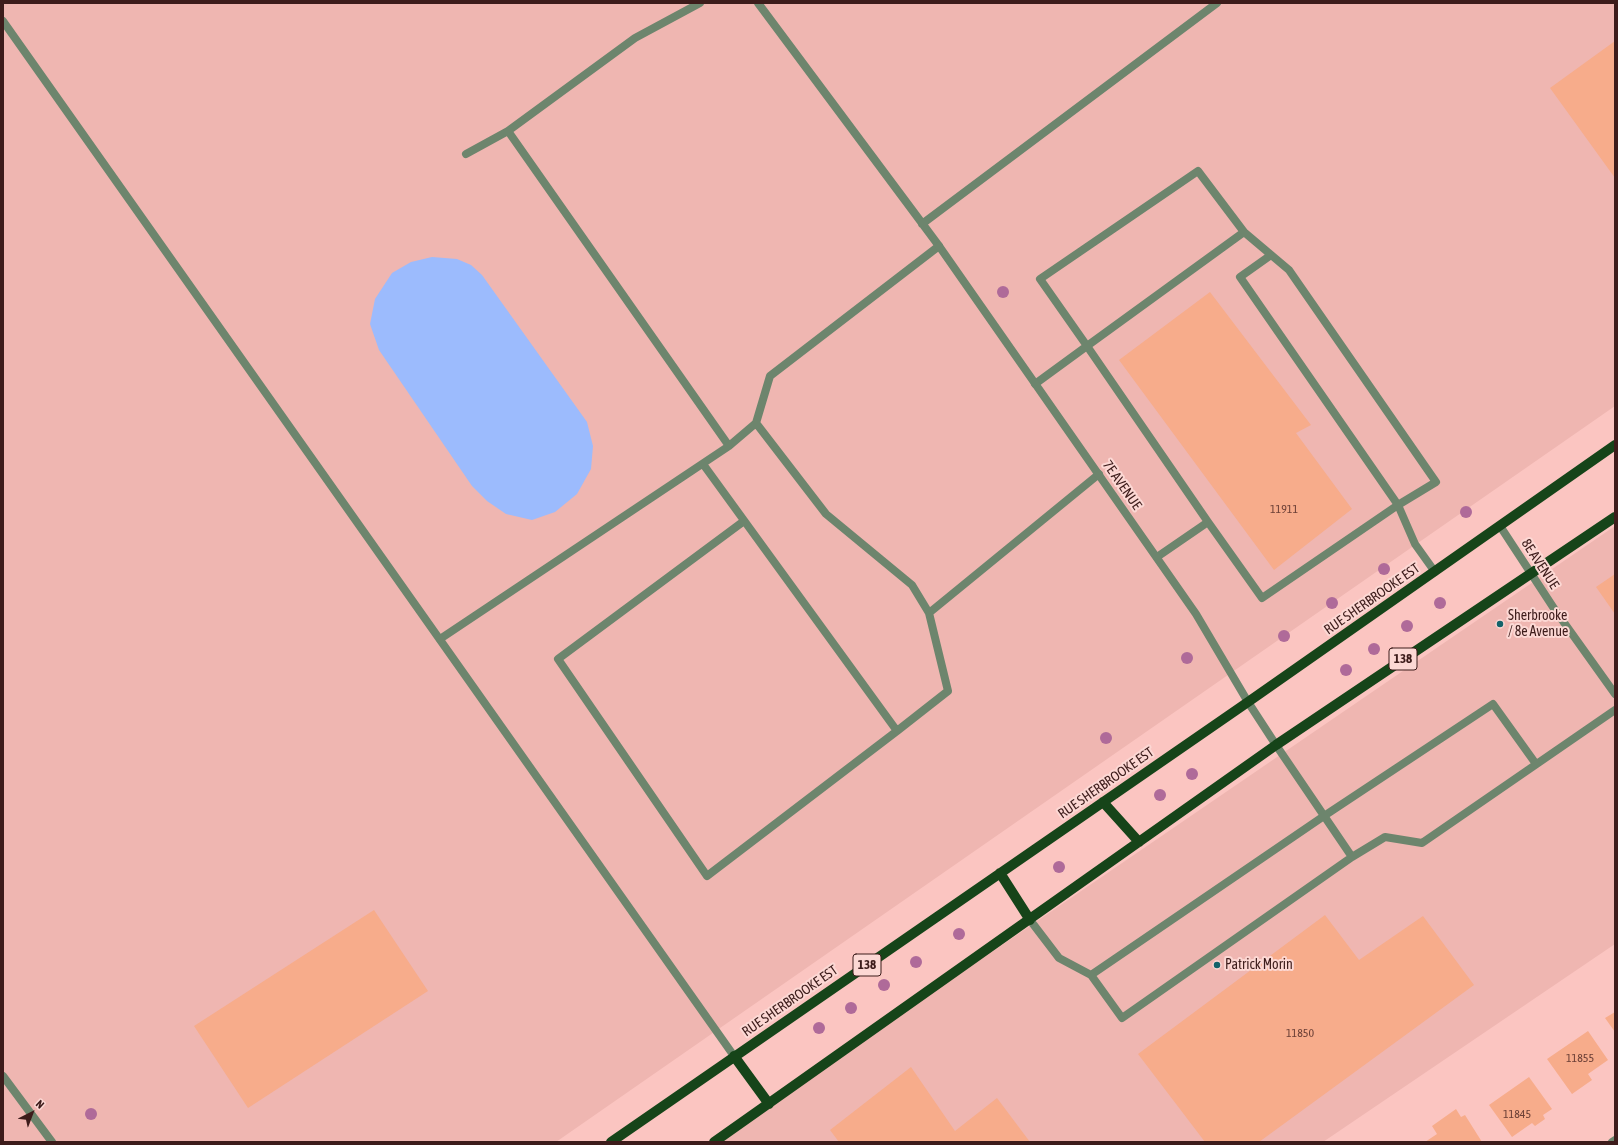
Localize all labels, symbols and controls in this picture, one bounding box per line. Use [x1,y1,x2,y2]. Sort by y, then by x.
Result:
street label: 7E AVENUE [1099,457,1145,513]
house number: 11911 [1270,502,1298,516]
street label: 8E AVENUE [1518,536,1562,592]
street label: RUE SHERBROOKE EST [1321,560,1423,638]
place label: Sherbrooke / 8e Avenue [1508,608,1568,640]
marker: Sherbrooke / 8e Avenue [1495,619,1505,629]
road number: 138 [1389,648,1417,670]
street label: RUE SHERBROOKE EST [1055,744,1157,822]
road number: 138 [853,954,881,976]
place label: Patrick Morin [1225,957,1293,973]
marker: Patrick Morin [1212,960,1222,970]
street label: RUE SHERBROOKE EST [739,962,841,1040]
house number: 11850 [1286,1026,1314,1040]
house number: 11855 [1566,1051,1594,1065]
north arrow [12,1093,52,1133]
text: N [34,1097,46,1111]
house number: 11845 [1503,1107,1531,1121]

